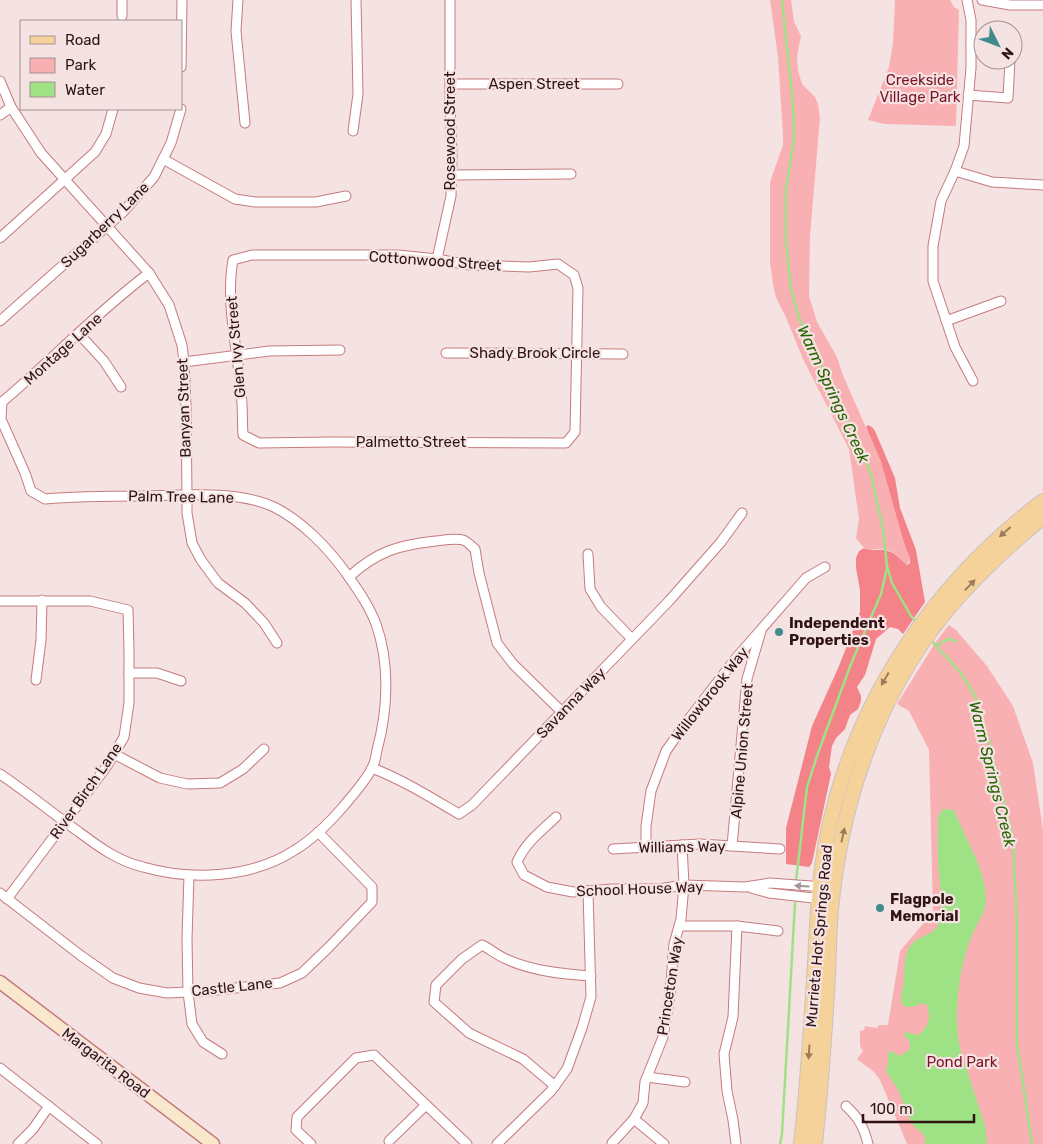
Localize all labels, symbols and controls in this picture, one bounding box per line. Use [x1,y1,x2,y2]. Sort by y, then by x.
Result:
legend [20,20,182,110]
north arrow [973,20,1023,70]
text: Road [65,31,101,49]
text: N [998,44,1017,63]
text: Park [65,56,96,74]
street label: Rosewood Street [441,71,459,191]
park label: Creekside Village Park [879,71,961,106]
street label: Aspen Street [488,75,580,93]
text: Water [65,81,105,99]
street label: Sugarberry Lane [57,178,153,272]
street label: Cottonwood Street [368,247,502,275]
street label: Glen Ivy Street [223,295,249,399]
street label: Montage Lane [20,309,106,389]
water label: Warm Springs Creek [793,322,874,467]
street label: Shady Brook Circle [470,344,600,362]
street label: Banyan Street [173,358,195,458]
street label: Palmetto Street [356,433,466,451]
street label: Palm Tree Lane [128,487,234,507]
one-way arrow [1000,526,1012,538]
one-way arrow [964,580,976,592]
place label: Independent Properties [789,614,885,649]
marker: Independent Properties [773,626,785,638]
street label: Willowbrook Way [668,643,752,745]
street label: Savanna Way [533,664,609,742]
one-way arrow [881,672,890,685]
street label: Alpine Union Street [727,683,757,819]
water label: Warm Springs Creek [965,699,1020,850]
street label: River Birch Lane [46,739,126,843]
one-way arrow [840,826,848,842]
street label: Williams Way [638,837,726,857]
street label: Murrieta Hot Springs Road [802,844,836,1028]
street label: School House Way [576,878,704,900]
one-way arrow [794,881,810,889]
place label: Flagpole Memorial [890,890,958,925]
marker: Flagpole Memorial [874,902,886,914]
street label: Princeton Way [653,935,687,1037]
street label: Castle Lane [190,974,274,1000]
street label: Margarita Road [58,1024,154,1102]
one-way arrow [805,1044,813,1060]
park label: Pond Park [926,1053,998,1071]
scale bar [863,1092,974,1124]
text: 100 m [870,1100,912,1118]

